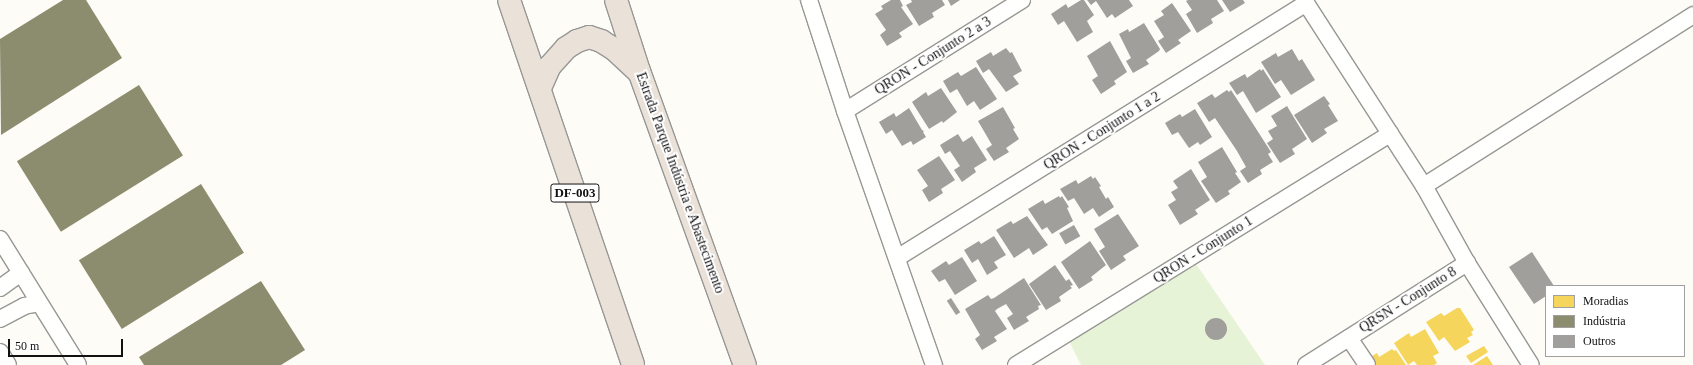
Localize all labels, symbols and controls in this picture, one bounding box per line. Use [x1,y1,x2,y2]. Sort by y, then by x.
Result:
street label: QRON - Conjunto 2 a 3 [872,13,994,99]
street label: Estrada Parque Indústria e Abastecimento [632,70,728,296]
street label: QRON - Conjunto 1 a 2 [1041,88,1163,174]
road number: DF-003 [550,182,600,204]
street label: QRON - Conjunto 1 [1150,213,1256,287]
street label: QRSN - Conjunto 8 [1356,263,1460,337]
legend [1545,285,1685,357]
text: Moradias [1583,294,1628,308]
text: Indústria [1583,314,1626,328]
scale bar [10,331,125,357]
text: Outros [1583,334,1616,348]
text: 50 m [15,339,39,353]

